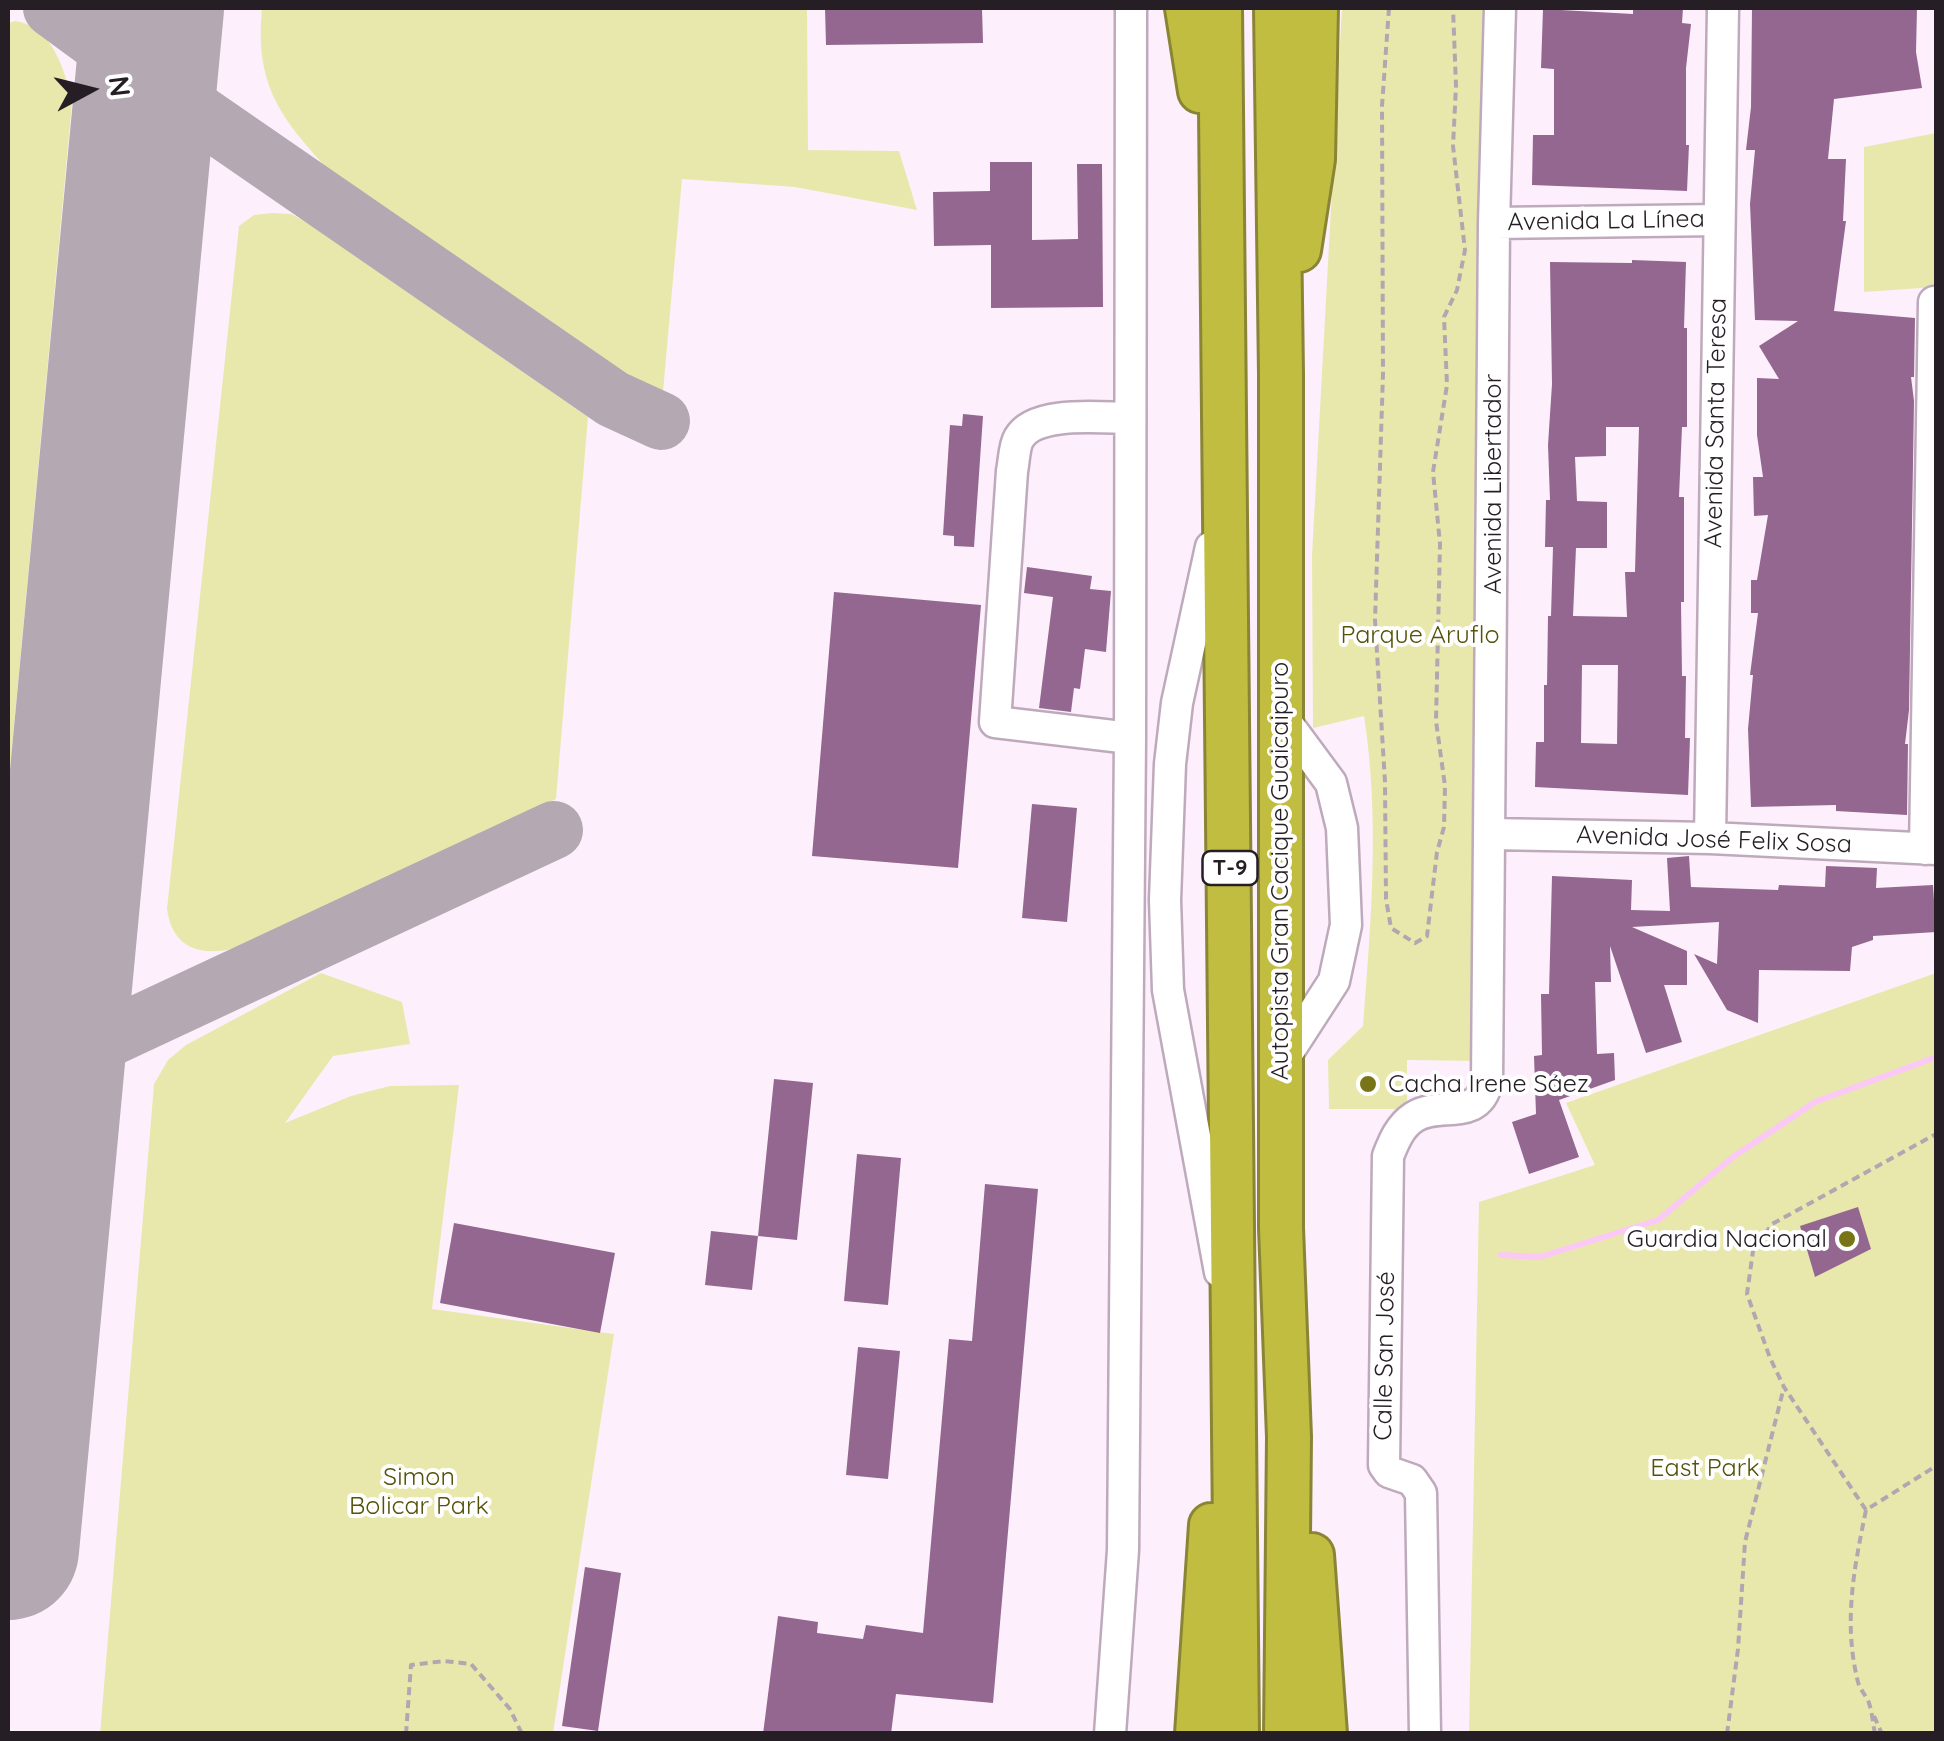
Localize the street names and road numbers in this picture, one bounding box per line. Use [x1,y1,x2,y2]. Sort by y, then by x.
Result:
street label: Avenida La Línea [1507,204,1705,238]
street label: Avenida Santa Teresa [1699,298,1733,548]
street label: Avenida Libertador [1478,374,1508,594]
street label: Autopista Gran Cacique Guaicaipuro [1265,662,1295,1080]
street label: Avenida José Felix Sosa [1576,820,1852,860]
road number: T-9 [1202,851,1258,885]
street label: Calle San José [1369,1271,1401,1441]

